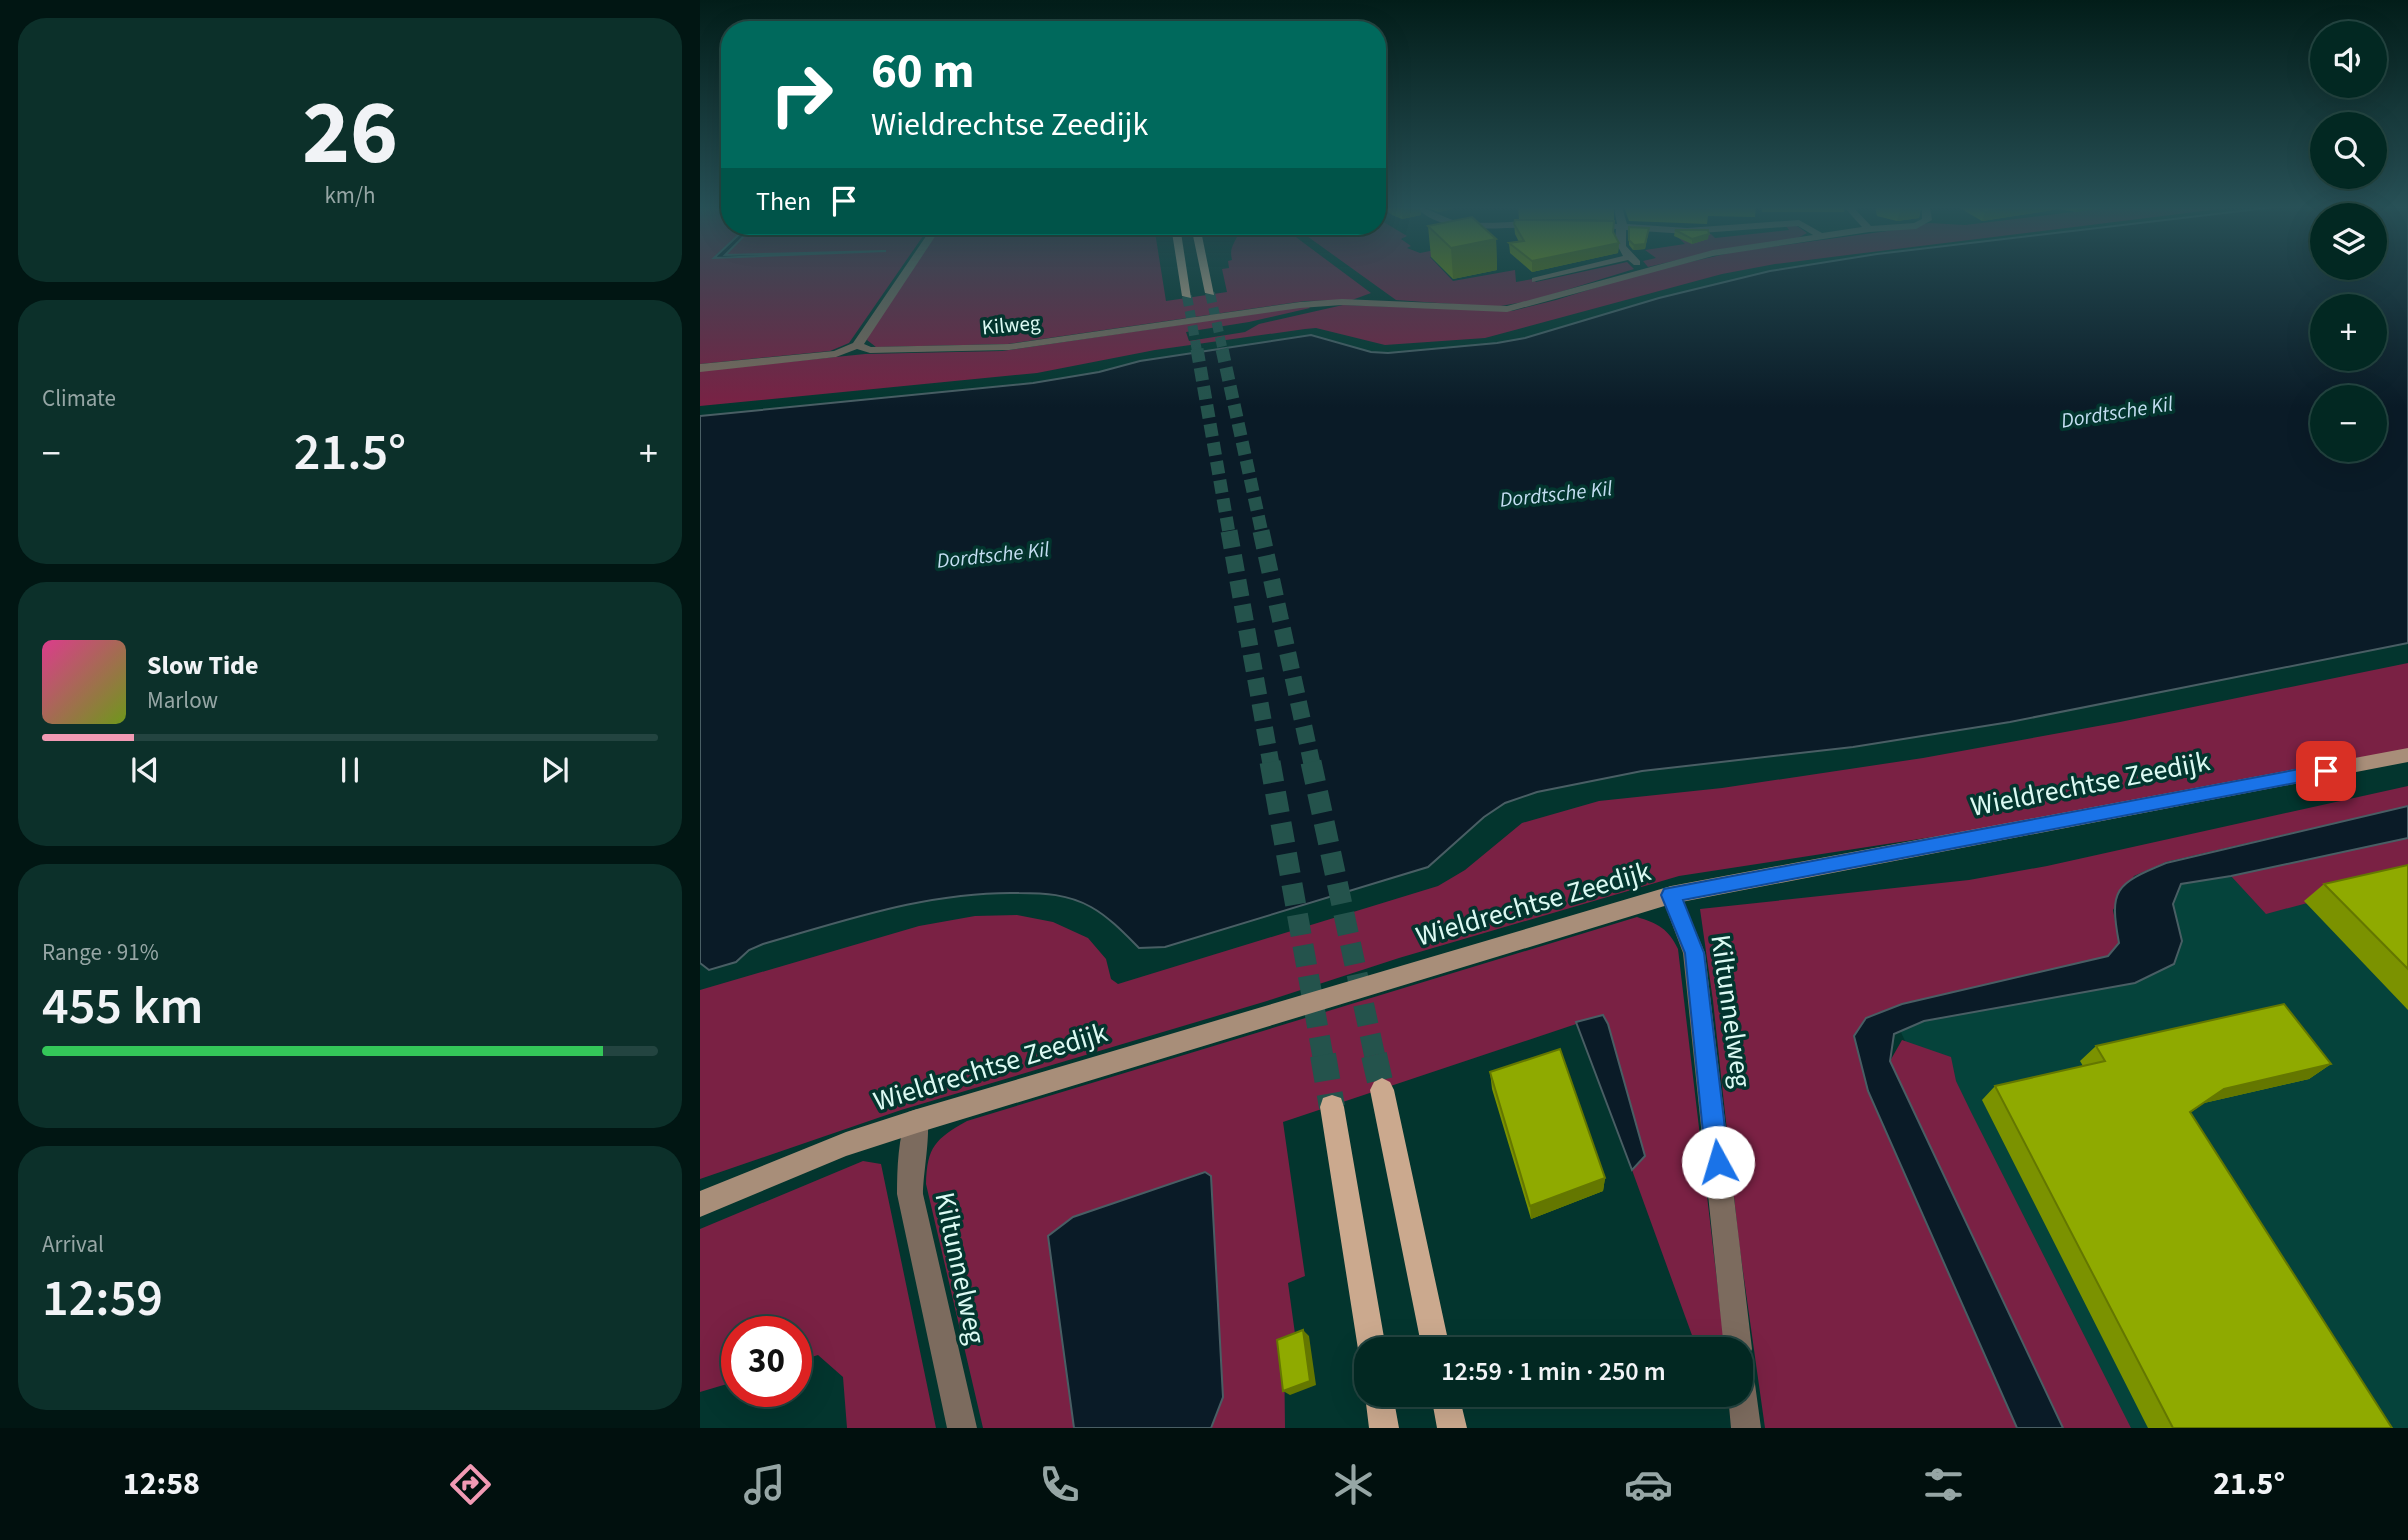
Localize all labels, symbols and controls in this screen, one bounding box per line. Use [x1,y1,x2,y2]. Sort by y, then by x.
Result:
map controls [2310,21,2387,462]
button: sound [2310,21,2387,98]
text: 60 m [871,37,975,107]
icon: right [756,49,847,140]
text: 26 [302,69,398,198]
text: Wieldrechtse Zeedijk [871,102,1148,148]
button: search [2310,112,2387,189]
text: km/h [324,179,376,212]
icon: arrive [825,182,863,220]
text: Then [756,183,811,220]
button: layers [2310,203,2387,280]
button: + [2310,294,2387,371]
street label: Kilweg [981,307,1042,342]
text: Climate [42,382,116,415]
button: − [2310,385,2387,462]
water label: Dordtsche Kil [2059,388,2176,436]
text: 21.5° [294,416,406,490]
text: − [42,427,61,481]
text: + [639,427,658,481]
water label: Dordtsche Kil [1498,473,1615,515]
water label: Dordtsche Kil [935,534,1052,576]
text: Slow Tide [147,647,258,684]
text: Marlow [147,684,218,717]
street label: Wieldrechtse Zeedijk [1967,741,2213,827]
pin [2296,741,2356,801]
icon: previous [126,751,164,789]
icon: pause [331,751,369,789]
icon: next [536,751,574,789]
icon: arrive [2307,752,2345,790]
street label: Wieldrechtse Zeedijk [1411,851,1656,957]
street label: Kiltunnelweg [1700,932,1762,1090]
text: Range · 91% [42,936,159,969]
text: 455 km [42,970,203,1044]
street label: Wieldrechtse Zeedijk [868,1012,1112,1122]
position arrow [1681,1125,1755,1199]
street label: Kiltunnelweg [924,1189,996,1348]
text: Arrival [42,1228,104,1261]
text: 12:59 [42,1262,163,1336]
speed limit sign: 30 [721,1316,812,1407]
text: 12:59 · 1 min · 250 m [1441,1353,1666,1390]
icon: directions [446,1460,495,1509]
icon: music [740,1460,789,1509]
icon: phone [1035,1460,1084,1509]
icon: climate [1329,1460,1378,1509]
icon: car [1624,1460,1673,1509]
icon: filters [1919,1460,1968,1509]
text: 12:58 [123,1461,200,1507]
text: 21.5° [2213,1461,2285,1507]

